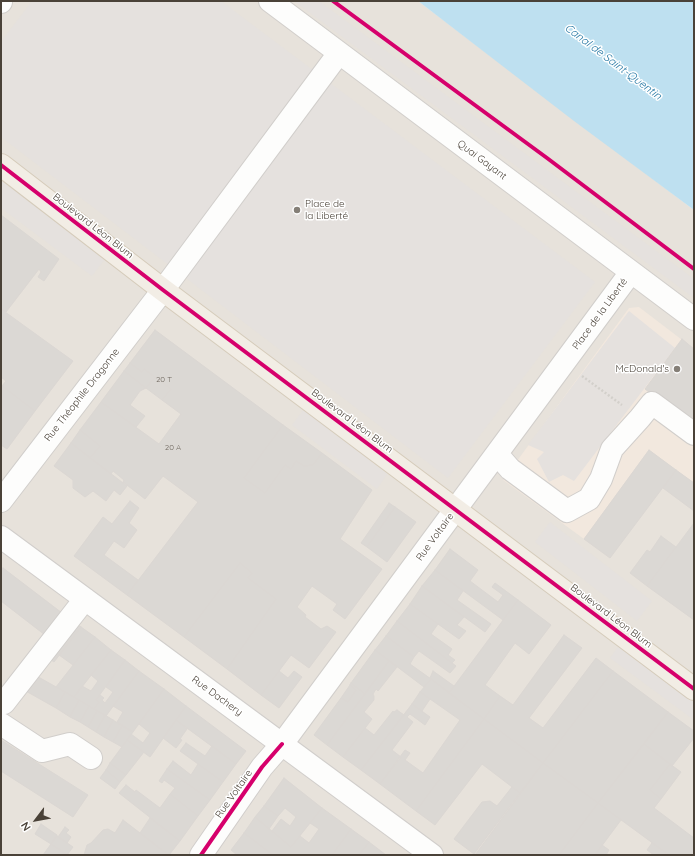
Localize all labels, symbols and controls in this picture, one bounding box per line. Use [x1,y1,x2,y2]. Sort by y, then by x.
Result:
water label: Canal de Saint-Quentin [562,21,664,103]
street label: Quai Gayant [455,138,509,182]
street label: Boulevard Léon Blum [50,191,136,261]
place label: Place de la Liberté [305,198,348,222]
marker: Place de la Liberté [292,205,302,215]
street label: Place de la Liberté [570,276,630,352]
street label: Rue Théophile Dragonne [42,346,122,444]
place label: McDonald's [616,363,669,375]
marker: McDonald's [672,364,682,374]
house number: 20 T [156,375,172,385]
street label: Boulevard Léon Blum [309,386,395,456]
house number: 20 A [165,443,181,453]
street label: Rue Voltaire [414,511,456,563]
street label: Boulevard Léon Blum [568,581,654,651]
street label: Rue Dachery [189,674,245,718]
street label: Rue Voltaire [213,768,255,820]
north arrow [16,800,56,840]
text: N [18,819,34,834]

